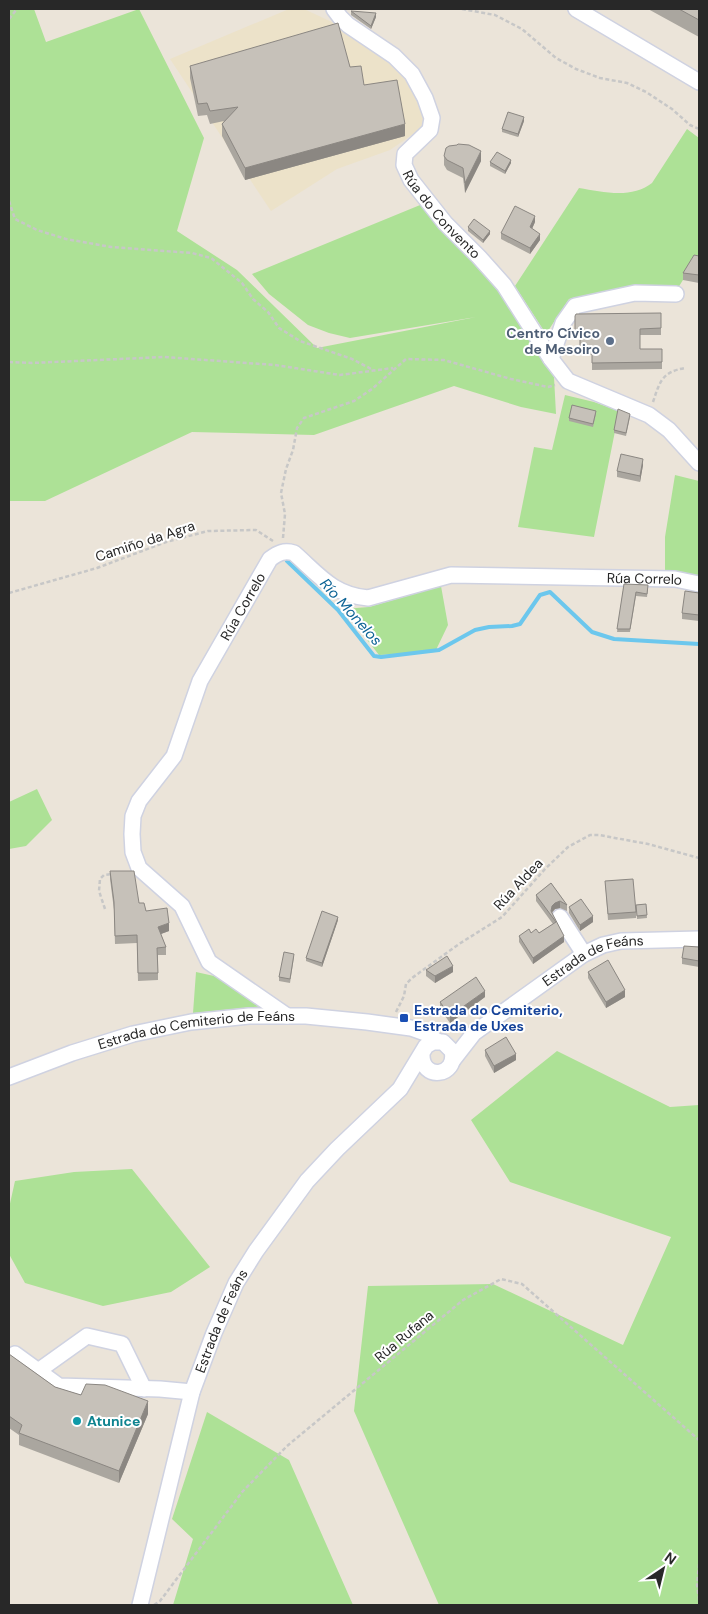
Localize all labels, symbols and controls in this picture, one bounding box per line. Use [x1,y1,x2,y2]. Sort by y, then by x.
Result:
street label: Rúa do Convento [399,167,484,262]
place label: Centro Cívico de Mesoiro [506,324,600,358]
marker: Centro Cívico de Mesoiro [604,335,616,347]
street label: Camiño da Agra [93,516,197,566]
street label: Rúa Correlo [216,569,269,644]
street label: Rúa Correlo [607,569,684,589]
water label: Río Monelos [315,574,387,650]
street label: Rúa Aldea [489,854,547,914]
street label: Estrada de Feáns [539,931,644,990]
place label: Estrada do Cemiterio, Estrada de Uxes [414,1001,563,1035]
street label: Estrada do Cemiterio de Feáns [96,1007,295,1053]
marker: Estrada do Cemiterio, Estrada de Uxes [398,1012,410,1024]
street label: Estrada de Feáns [191,1266,252,1375]
street label: Rúa Rufana [371,1306,437,1366]
place label: Atunice [87,1412,140,1430]
marker: Atunice [71,1415,83,1427]
north arrow [638,1544,688,1594]
text: N [661,1548,680,1569]

